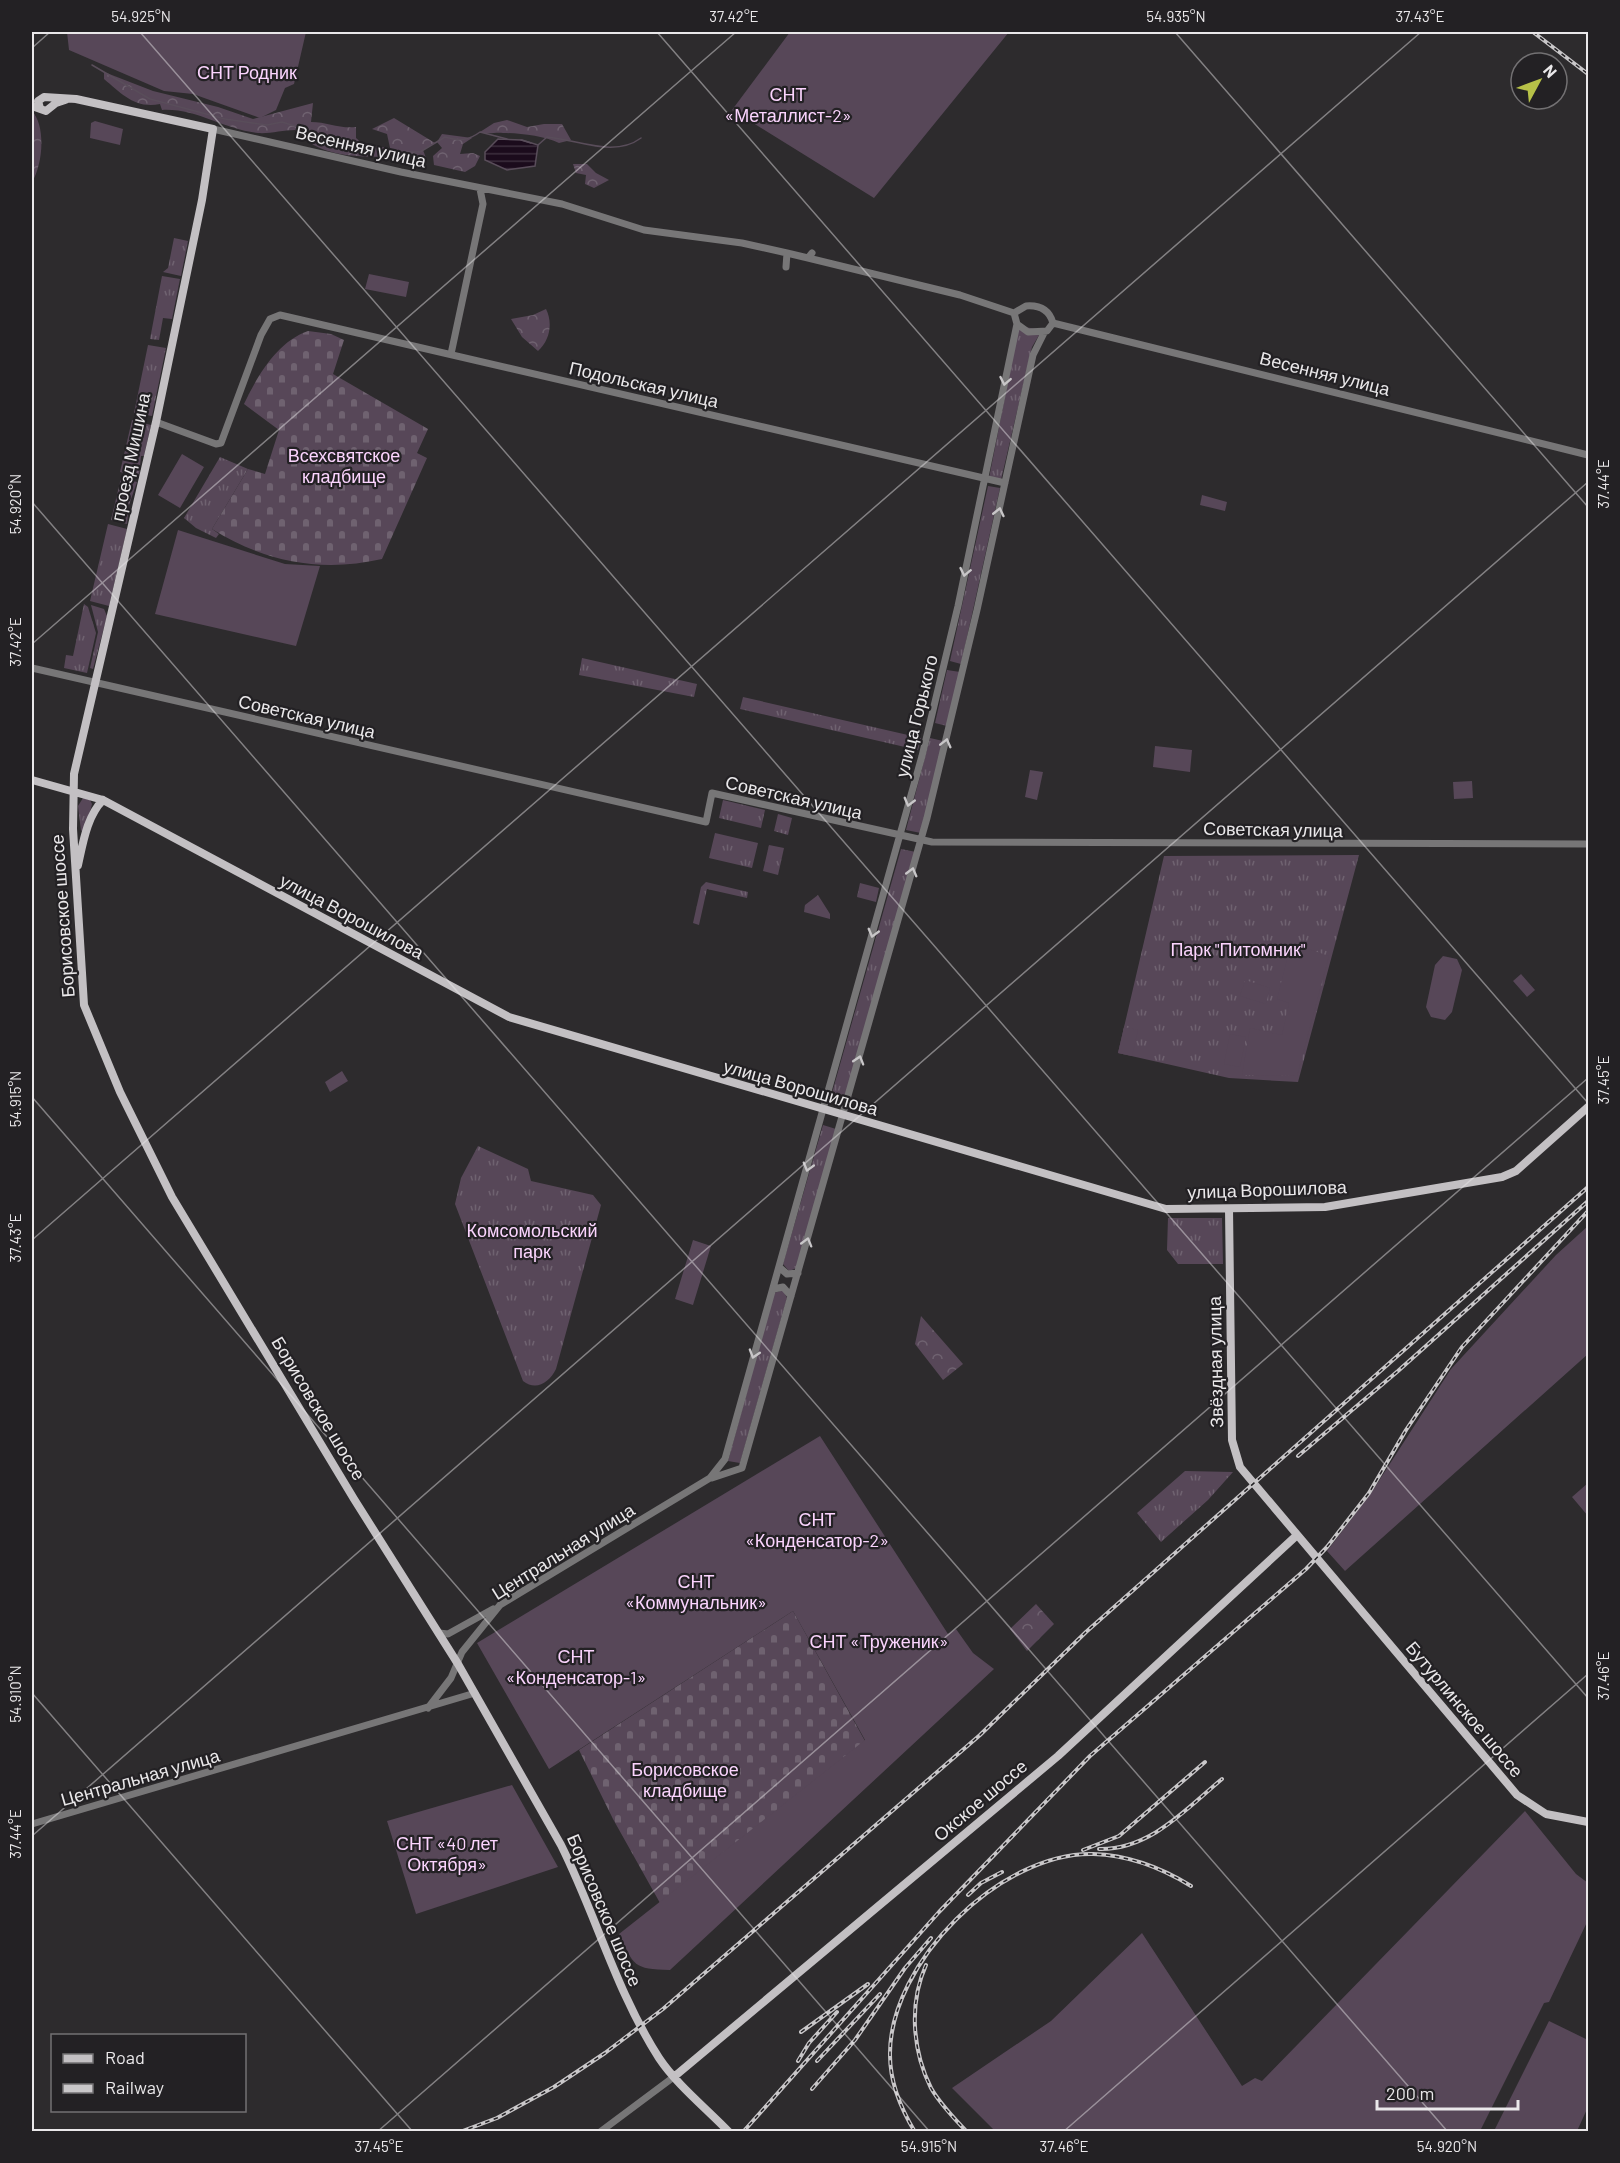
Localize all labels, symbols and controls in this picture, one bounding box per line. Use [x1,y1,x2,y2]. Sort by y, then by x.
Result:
text: 54.925°N [111,7,171,25]
text: 37.42°E [709,7,759,25]
text: 54.935°N [1146,7,1206,25]
text: 37.43°E [1395,7,1445,25]
north arrow [1509,51,1569,111]
park label: СНТ Родник [197,61,297,83]
text: N [1540,61,1561,81]
park label: СНТ «Металлист-2» [724,83,852,126]
street label: Весенняя улица [293,120,429,172]
street label: Весенняя улица [1258,346,1393,400]
street label: Подольская улица [567,356,722,412]
one-way arrow [999,376,1012,386]
street label: проезд Мишина [106,390,155,523]
park label: Всехсвятское кладбище [288,444,400,487]
text: 37.44°E [1594,459,1612,509]
text: 54.920°N [6,474,24,534]
one-way arrow [991,507,1004,517]
one-way arrow [959,567,972,577]
text: 37.42°E [6,617,24,667]
street label: улица Горького [890,653,942,779]
street label: Советская улица [236,690,379,743]
one-way arrow [938,738,951,748]
street label: Советская улица [723,771,866,824]
one-way arrow [904,797,917,807]
street label: Советская улица [1203,817,1344,841]
street label: Борисовское шоссе [45,834,79,998]
one-way arrow [905,868,918,878]
street label: улица Ворошилова [276,869,429,964]
one-way arrow [868,927,880,938]
park label: Парк "Питомник" [1170,938,1306,960]
street label: улица Ворошилова [721,1054,882,1120]
one-way arrow [852,1055,864,1066]
text: 37.45°E [1594,1055,1612,1105]
text: 54.915°N [6,1071,24,1127]
one-way arrow [803,1161,815,1172]
street label: улица Ворошилова [1187,1175,1348,1203]
text: 37.43°E [6,1213,24,1263]
park label: Комсомольский парк [467,1219,597,1262]
one-way arrow [800,1237,812,1248]
street label: Звёздная улица [1203,1295,1227,1428]
street label: Борисовское шоссе [267,1332,371,1484]
one-way arrow [749,1348,761,1359]
street label: Центральная улица [488,1498,639,1604]
park label: СНТ «Конденсатор-2» [745,1508,889,1551]
park label: СНТ «Коммунальник» [625,1570,767,1613]
park label: СНТ «Труженик» [810,1630,948,1652]
street label: Бутурлинское шоссе [1402,1637,1528,1781]
park label: СНТ «Конденсатор-1» [506,1645,646,1688]
text: 37.46°E [1594,1651,1612,1701]
text: 54.910°N [6,1665,24,1723]
street label: Центральная улица [58,1744,223,1810]
street label: Окское шоссе [929,1755,1031,1845]
park label: Борисовское кладбище [631,1758,739,1801]
text: 37.44°E [6,1809,24,1859]
street label: Борисовское шоссе [563,1830,647,1990]
park label: СНТ «40 лет Октября» [396,1832,498,1875]
legend [51,2034,246,2112]
text: Road [105,2046,145,2068]
scale bar [1377,2073,1518,2111]
text: Railway [105,2076,164,2098]
text: 200 m [1386,2082,1434,2104]
text: 37.45°E [354,2137,404,2155]
text: 54.915°N [901,2137,957,2155]
text: 37.46°E [1039,2137,1089,2155]
text: 54.920°N [1417,2137,1477,2155]

